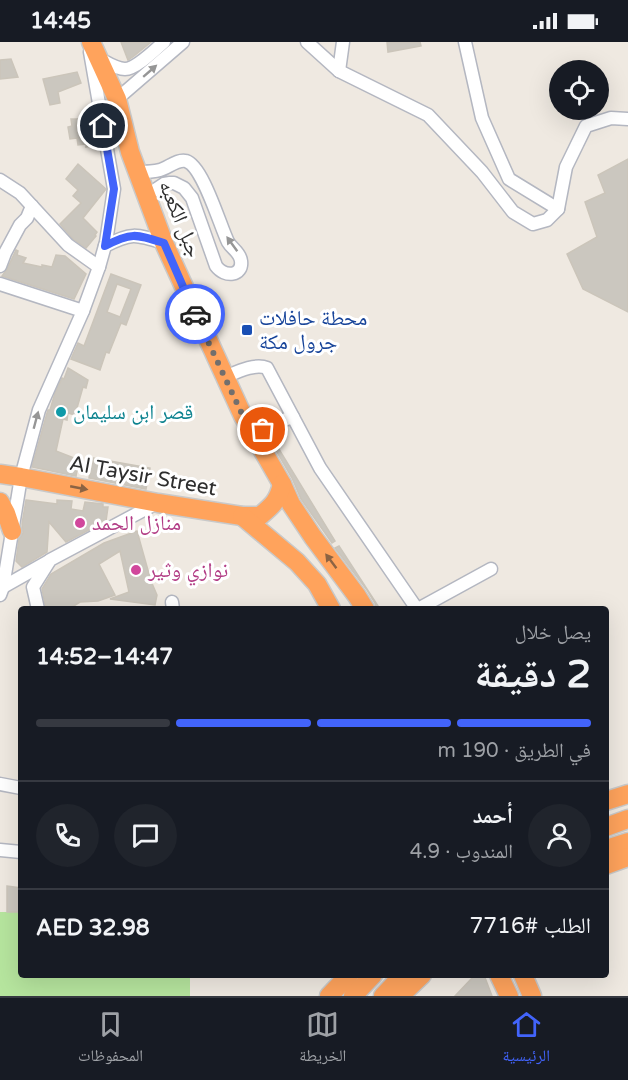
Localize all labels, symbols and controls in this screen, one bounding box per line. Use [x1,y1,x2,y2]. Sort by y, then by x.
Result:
text: 14:45 [30,8,91,34]
map controls [549,60,609,120]
button: locate [549,60,609,120]
one-way arrow [142,64,158,77]
pin [77,100,128,151]
icon: home [86,109,119,142]
street label: جبل الكعبه [153,177,207,261]
one-way arrow [226,237,238,253]
courier [165,284,225,344]
icon: car [179,298,212,331]
place label: محطة حافلات جرول مكة [259,306,367,355]
marker: محطة حافلات جرول مكة [240,323,254,337]
place label: قصر ابن سليمان [73,400,193,425]
pin [237,404,288,455]
marker: قصر ابن سليمان [54,405,68,419]
one-way arrow [32,411,41,429]
icon: bag [246,413,279,446]
street label: Al Taysir Street [67,451,219,501]
one-way arrow [69,484,88,493]
place label: منازل الحمد [92,511,181,536]
marker: منازل الحمد [73,516,87,530]
one-way arrow [326,554,338,569]
place label: نوازي وثير [147,558,228,586]
marker: نوازي وثير [129,563,143,577]
text: يصل خلال [515,621,591,645]
text: 14:47–14:52 [36,644,173,670]
text: 2 دقيقة [474,651,591,698]
text: في الطريق · 190 m [437,739,591,763]
text: أحمد [473,803,513,829]
button: phone [36,804,99,867]
button: chat [114,804,177,867]
button: person [528,804,591,867]
text: المندوب · 4.9 [410,840,513,864]
text: الطلب #7716 [469,913,591,939]
text: AED 32.98 [36,915,150,941]
tab: المحفوظات [78,1008,143,1071]
tab: الخريطة [299,1008,346,1071]
tab: الرئيسية [503,1008,550,1071]

